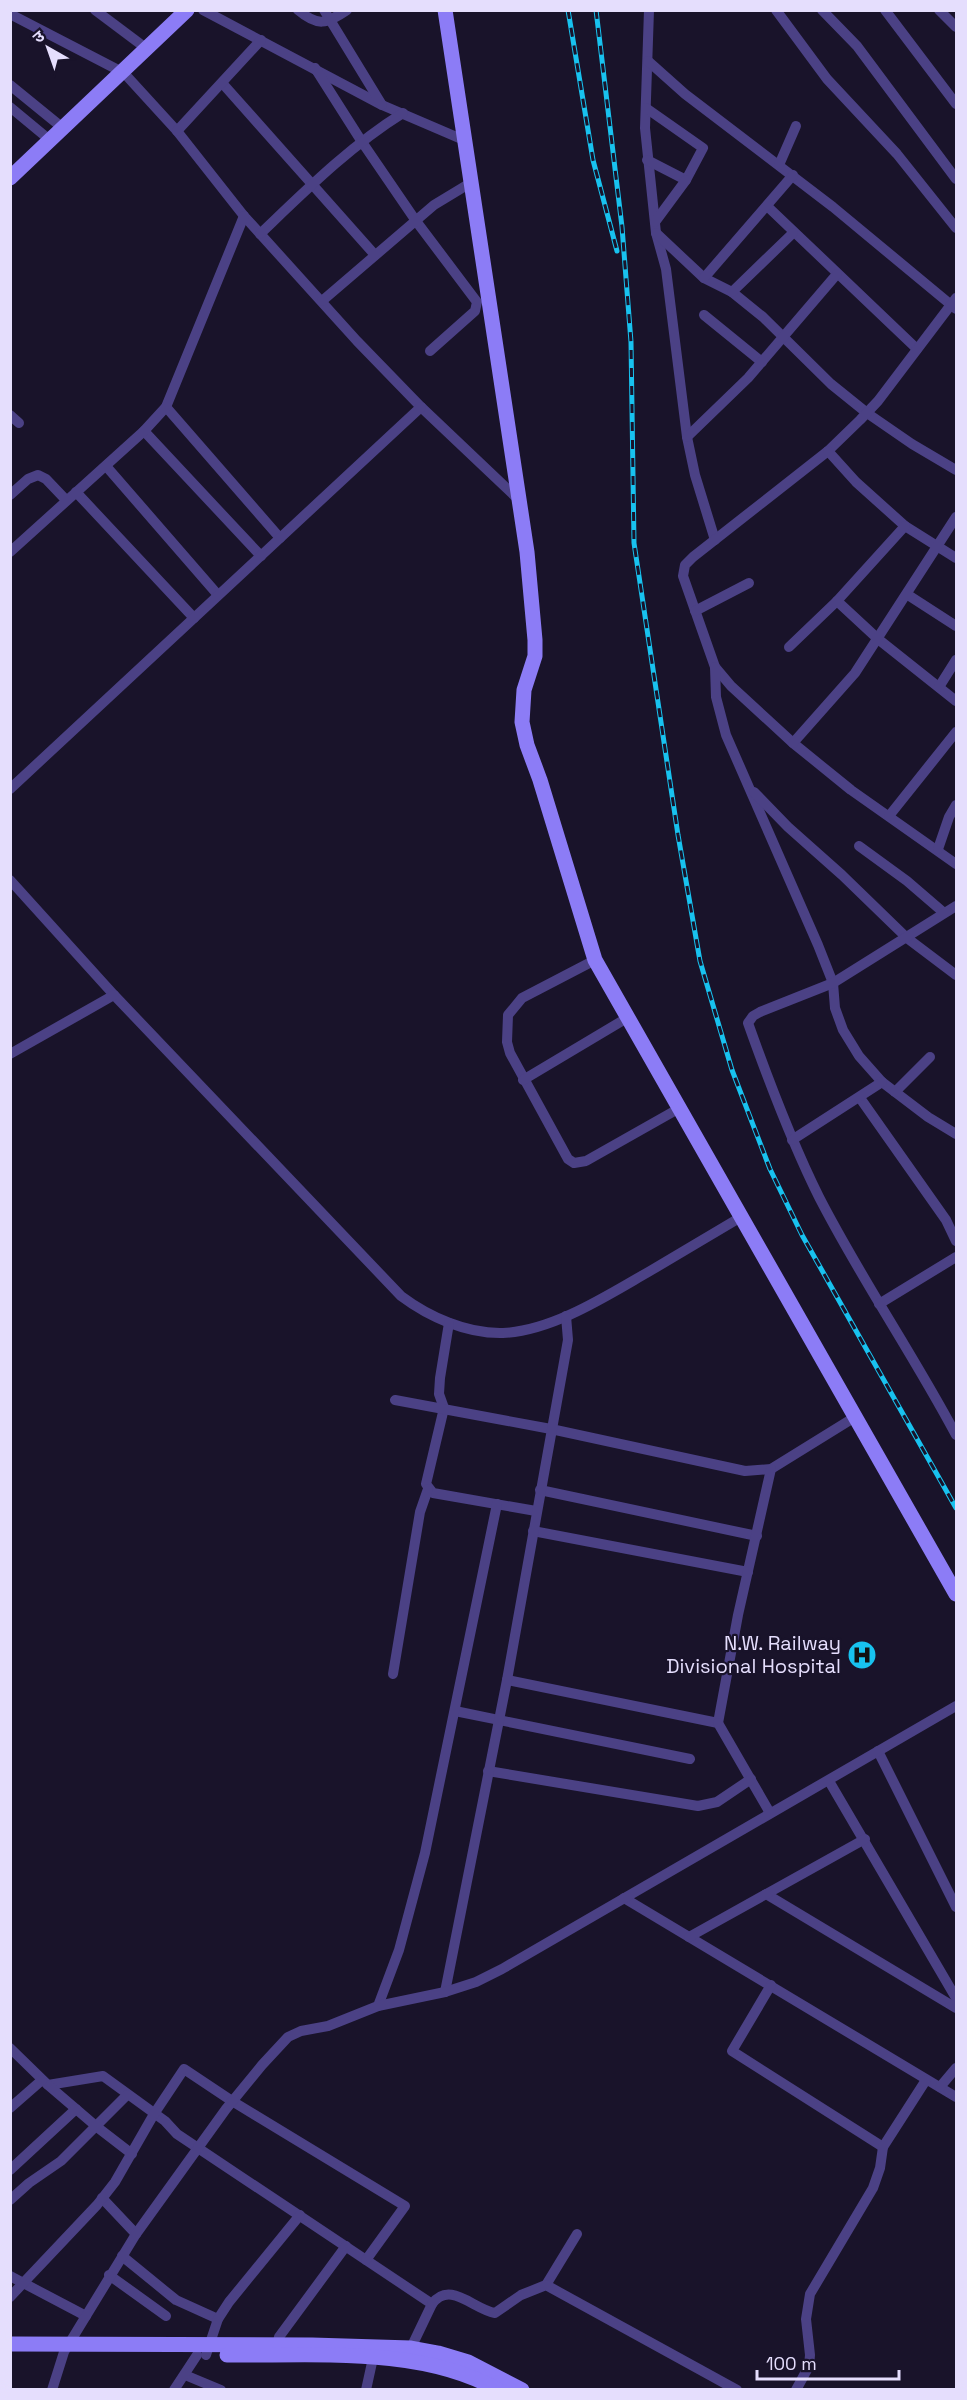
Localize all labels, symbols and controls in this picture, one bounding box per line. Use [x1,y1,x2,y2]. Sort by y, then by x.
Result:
north arrow [18,18,78,78]
text: उ [28,25,49,48]
place label: N.W. Railway Divisional Hospital [666,1630,841,1679]
hospital icon: N.W. Railway Divisional Hospital [846,1639,878,1671]
scale bar [757,2343,900,2381]
text: 100 m [766,2352,817,2375]

